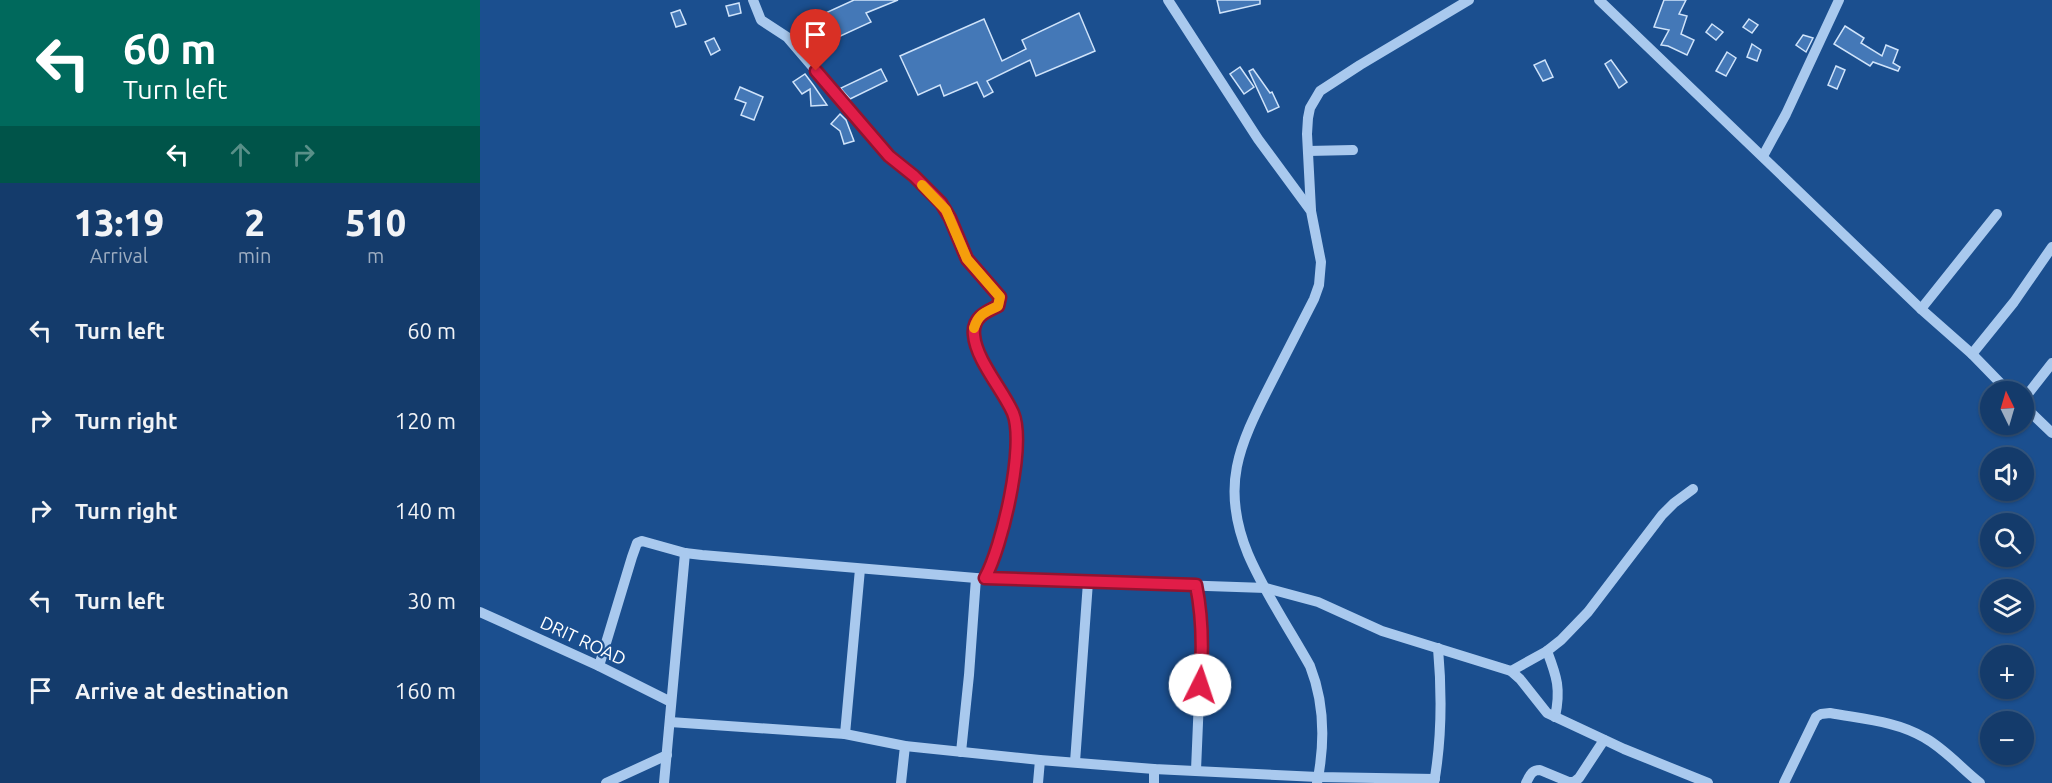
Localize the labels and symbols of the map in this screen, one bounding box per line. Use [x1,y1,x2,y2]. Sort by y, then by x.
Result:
pin [790,9,841,71]
north arrow [1980,381,2034,435]
street label: DRIT ROAD [537,612,629,669]
position arrow [1168,653,1232,717]

